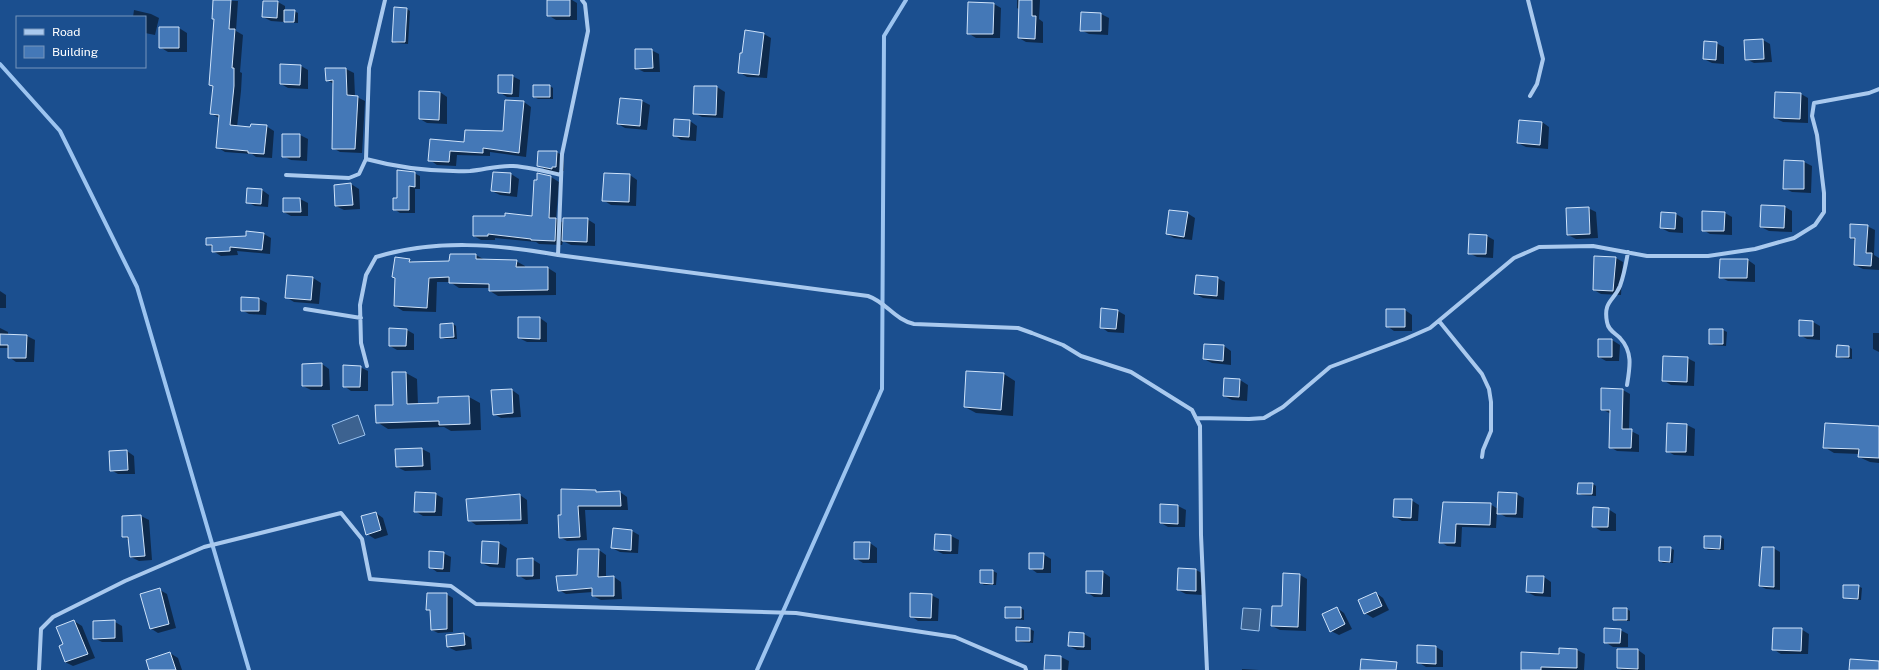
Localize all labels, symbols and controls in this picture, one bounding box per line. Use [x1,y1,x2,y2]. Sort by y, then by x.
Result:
legend [16,16,146,68]
text: Road [52,25,80,39]
text: Building [52,45,98,59]

